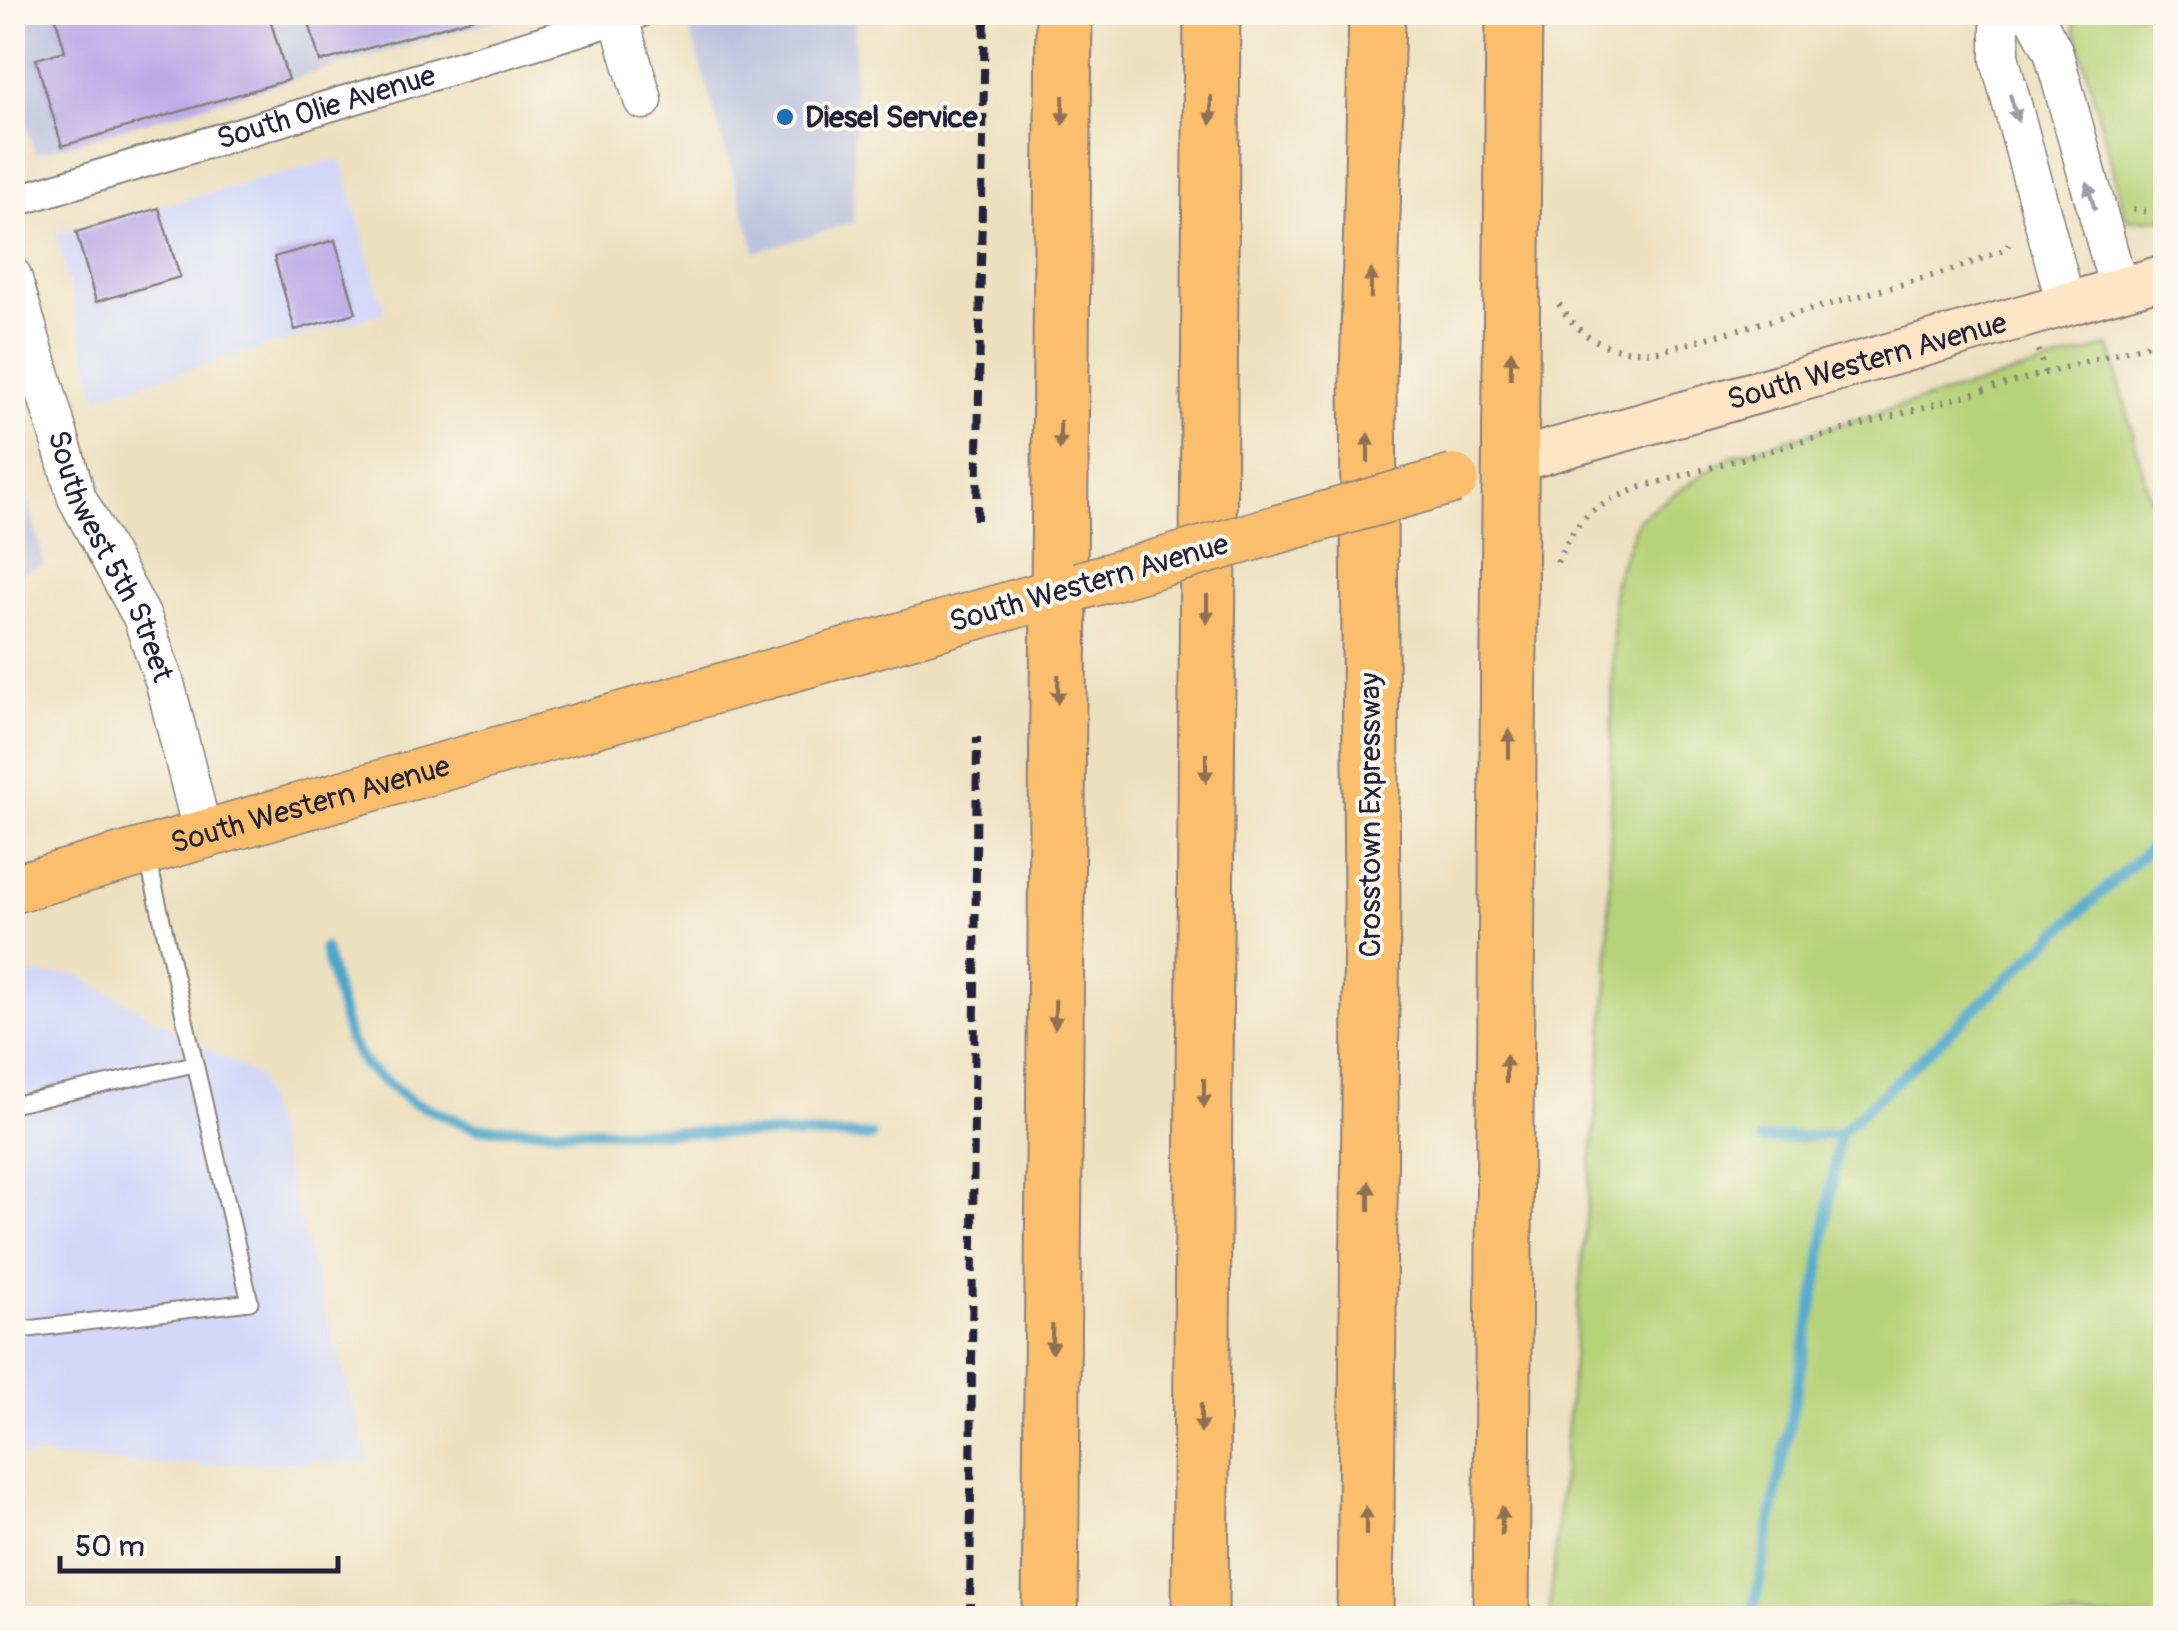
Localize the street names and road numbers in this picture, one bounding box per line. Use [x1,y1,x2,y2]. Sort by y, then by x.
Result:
street label: South Olie Avenue [212,56,440,158]
street label: South Western Avenue [1723,304,2011,418]
street label: Southwest 5th Street [40,426,182,687]
street label: South Western Avenue [945,525,1233,641]
street label: Crosstown Expressway [1352,672,1389,958]
street label: South Western Avenue [166,747,454,862]

